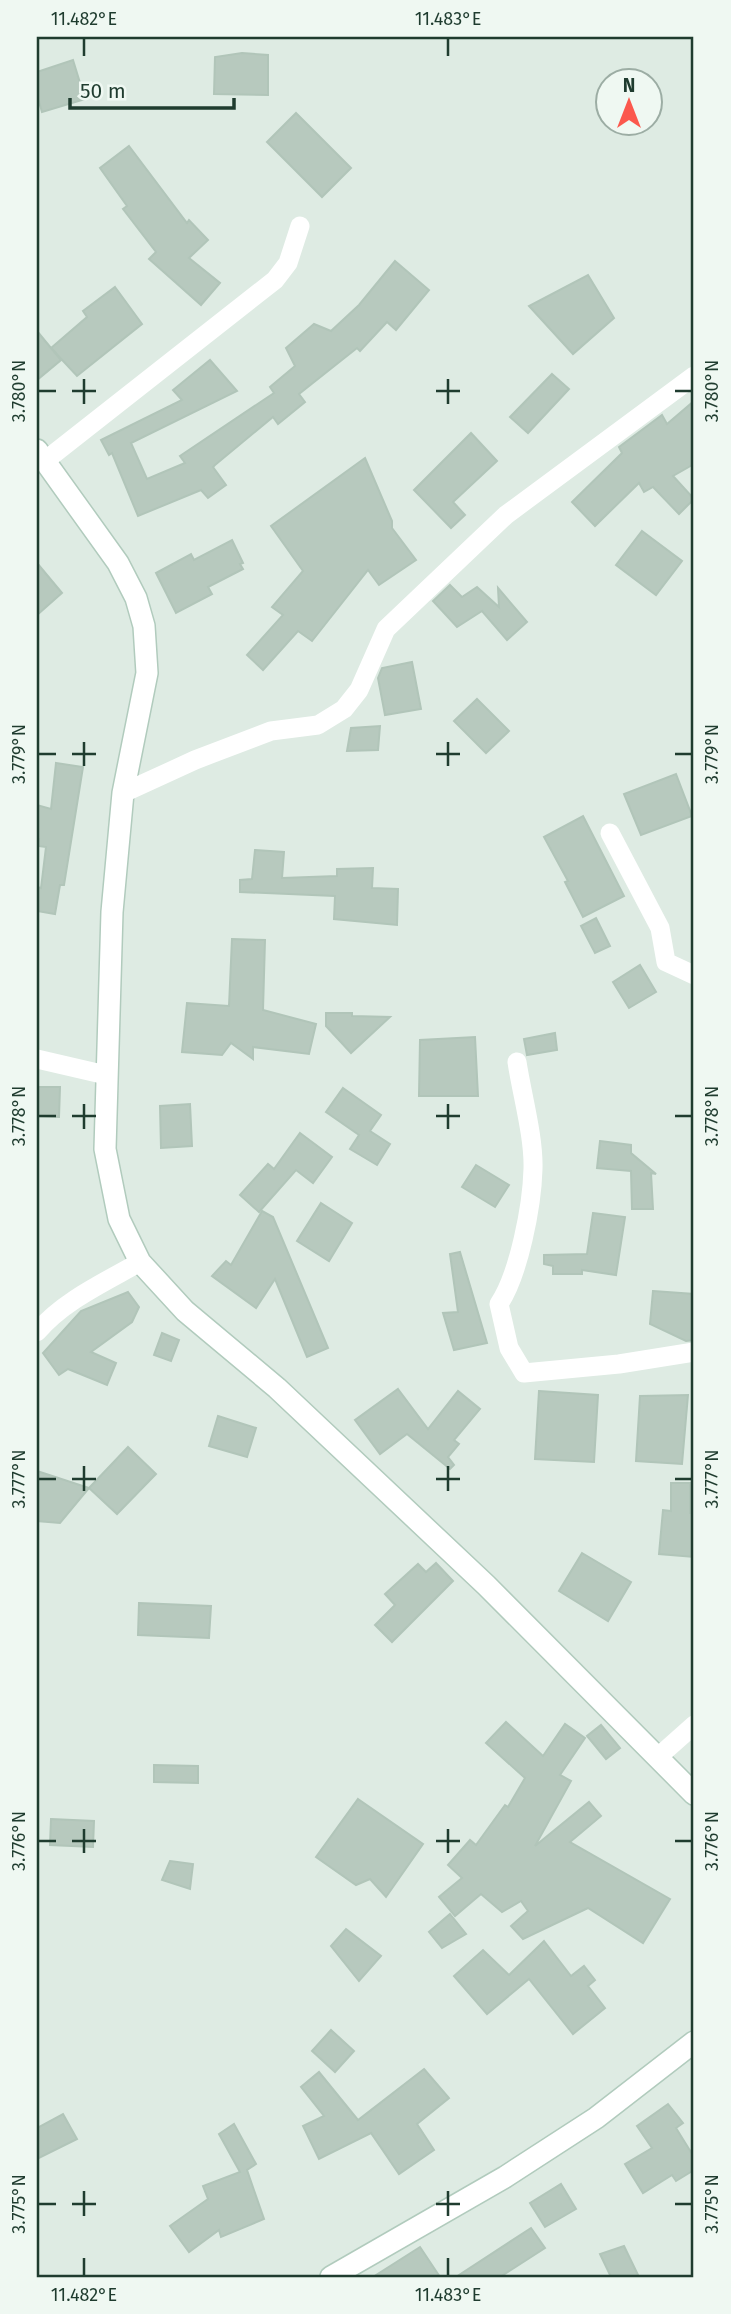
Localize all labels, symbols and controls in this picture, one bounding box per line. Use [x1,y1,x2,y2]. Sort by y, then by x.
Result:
text: 11.482°E [51,8,117,30]
text: 11.483°E [415,8,481,30]
scale bar [70,66,234,110]
north arrow [594,66,664,136]
text: N [623,74,635,97]
text: 50 m [80,78,126,104]
text: 3.780°N [8,360,30,422]
text: 3.780°N [701,360,723,422]
text: 3.779°N [8,724,30,784]
text: 3.779°N [701,724,723,784]
text: 3.778°N [8,1086,30,1146]
text: 3.778°N [701,1086,723,1146]
text: 3.777°N [8,1449,30,1509]
text: 3.777°N [701,1449,723,1509]
text: 3.776°N [8,1811,30,1871]
text: 3.776°N [701,1811,723,1871]
text: 3.775°N [8,2174,30,2234]
text: 3.775°N [701,2174,723,2234]
text: 11.482°E [51,2284,117,2306]
text: 11.483°E [415,2284,481,2306]

